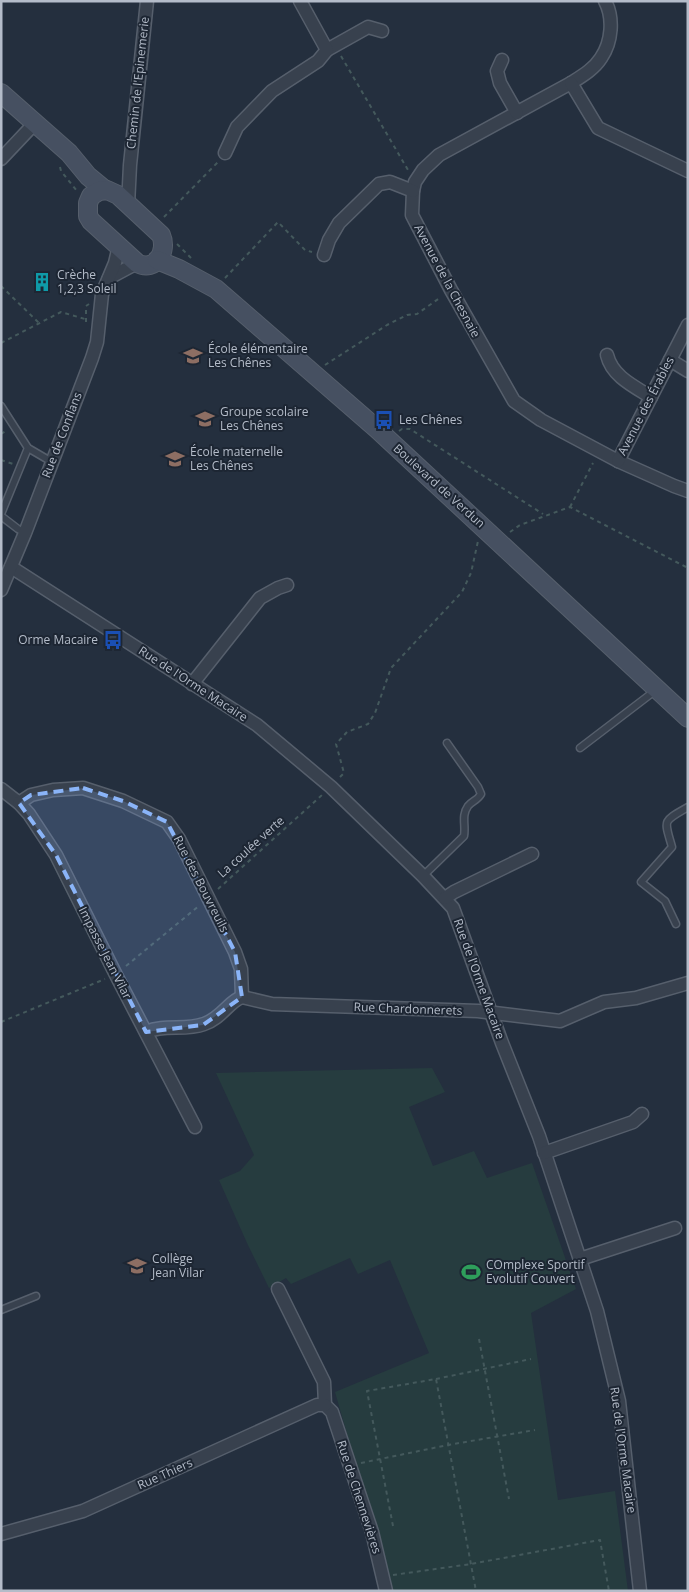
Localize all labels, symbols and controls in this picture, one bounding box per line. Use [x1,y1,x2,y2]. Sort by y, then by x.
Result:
street label: Chemin de l'Epinemerie [122,16,153,150]
street label: Avenue de la Chesnaie [410,221,485,341]
place label: Crèche 1,2,3 Soleil [57,266,117,297]
building icon: Crèche 1,2,3 Soleil [31,271,53,293]
place label: École élémentaire Les Chênes [208,340,308,371]
school or university icon: École élémentaire Les Chênes [182,345,204,367]
street label: Avenue des Érables [613,353,678,458]
street label: Rue de Conflans [37,389,86,480]
place label: Groupe scolaire Les Chênes [220,403,309,434]
school or university icon: Groupe scolaire Les Chênes [194,408,216,430]
bus stop icon: Les Chênes [373,409,395,431]
place label: Les Chênes [399,411,463,428]
street label: Boulevard de Verdun [390,440,489,531]
place label: École maternelle Les Chênes [190,443,283,474]
school or university icon: École maternelle Les Chênes [164,448,186,470]
bus stop icon: Orme Macaire [102,629,124,651]
place label: Orme Macaire [18,631,98,648]
street label: Rue de l'Orme Macaire [135,642,251,725]
street label: La coulée verte [214,812,288,881]
street label: Rue des Bouvreuils [170,832,233,935]
street label: Impasse Jean Vilar [75,904,136,1002]
street label: Rue de l'Orme Macaire [450,916,509,1042]
street label: Rue Chardonnerets [353,998,463,1019]
place label: Collège Jean Vilar [151,1250,204,1281]
school or university icon: Collège Jean Vilar [126,1255,148,1277]
place label: COmplexe Sportif Evolutif Couvert [486,1256,586,1287]
sports icon: COmplexe Sportif Evolutif Couvert [460,1261,482,1283]
street label: Rue de l'Orme Macaire [606,1386,641,1514]
street label: Rue de Chennevières [333,1438,386,1556]
street label: Rue Thiers [134,1454,195,1493]

